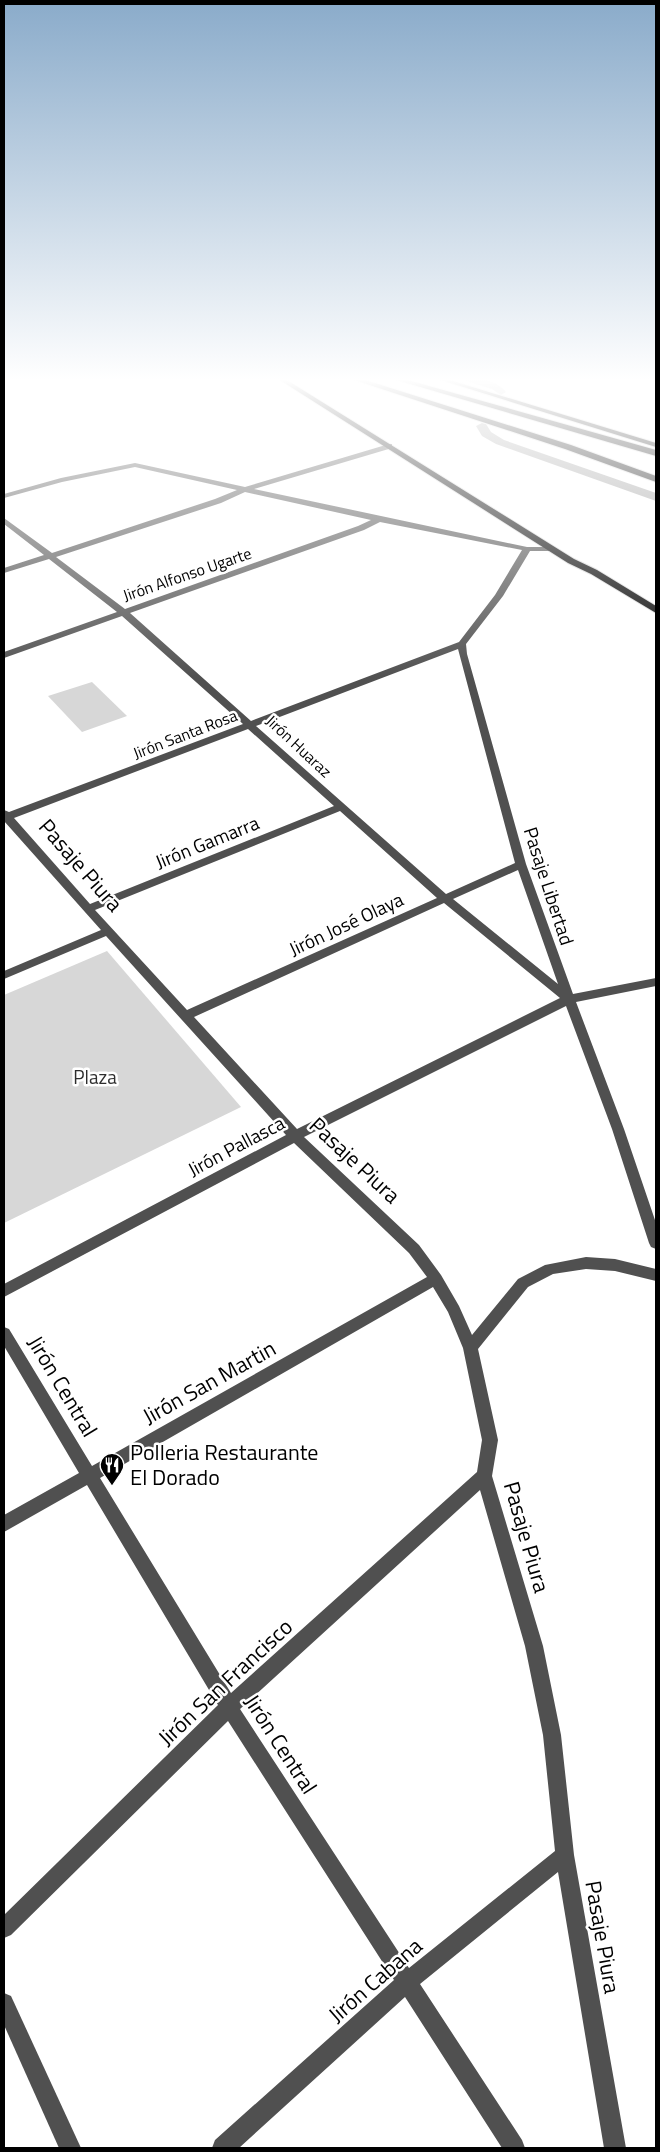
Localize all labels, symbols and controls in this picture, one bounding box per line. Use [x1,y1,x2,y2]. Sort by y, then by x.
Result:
street label: Jirón Alfonso Ugarte [120,541,254,607]
street label: Jirón Santa Rosa [129,703,241,765]
street label: Jirón Huaraz [261,709,337,783]
street label: Jirón Gamarra [151,807,264,876]
street label: Pasaje Piura [31,811,131,919]
street label: Pasaje Libertad [517,823,582,949]
street label: Jirón José Olaya [284,884,408,963]
park label: Plaza [73,1062,117,1091]
street label: Jirón Pallasca [182,1108,290,1183]
street label: Pasaje Piura [302,1109,408,1211]
street label: Jirón Central [19,1329,107,1443]
street label: Jirón San Martin [136,1331,282,1433]
place label: Polleria Restaurante El Dorado [130,1435,318,1494]
restaurant icon: Polleria Restaurante El Dorado [99,1452,125,1486]
street label: Pasaje Piura [495,1477,559,1597]
street label: Jirón San Francisco [150,1610,300,1754]
street label: Jirón Central [236,1687,326,1801]
street label: Pasaje Piura [576,1878,630,1996]
street label: Jirón Cabana [320,1929,430,2031]

